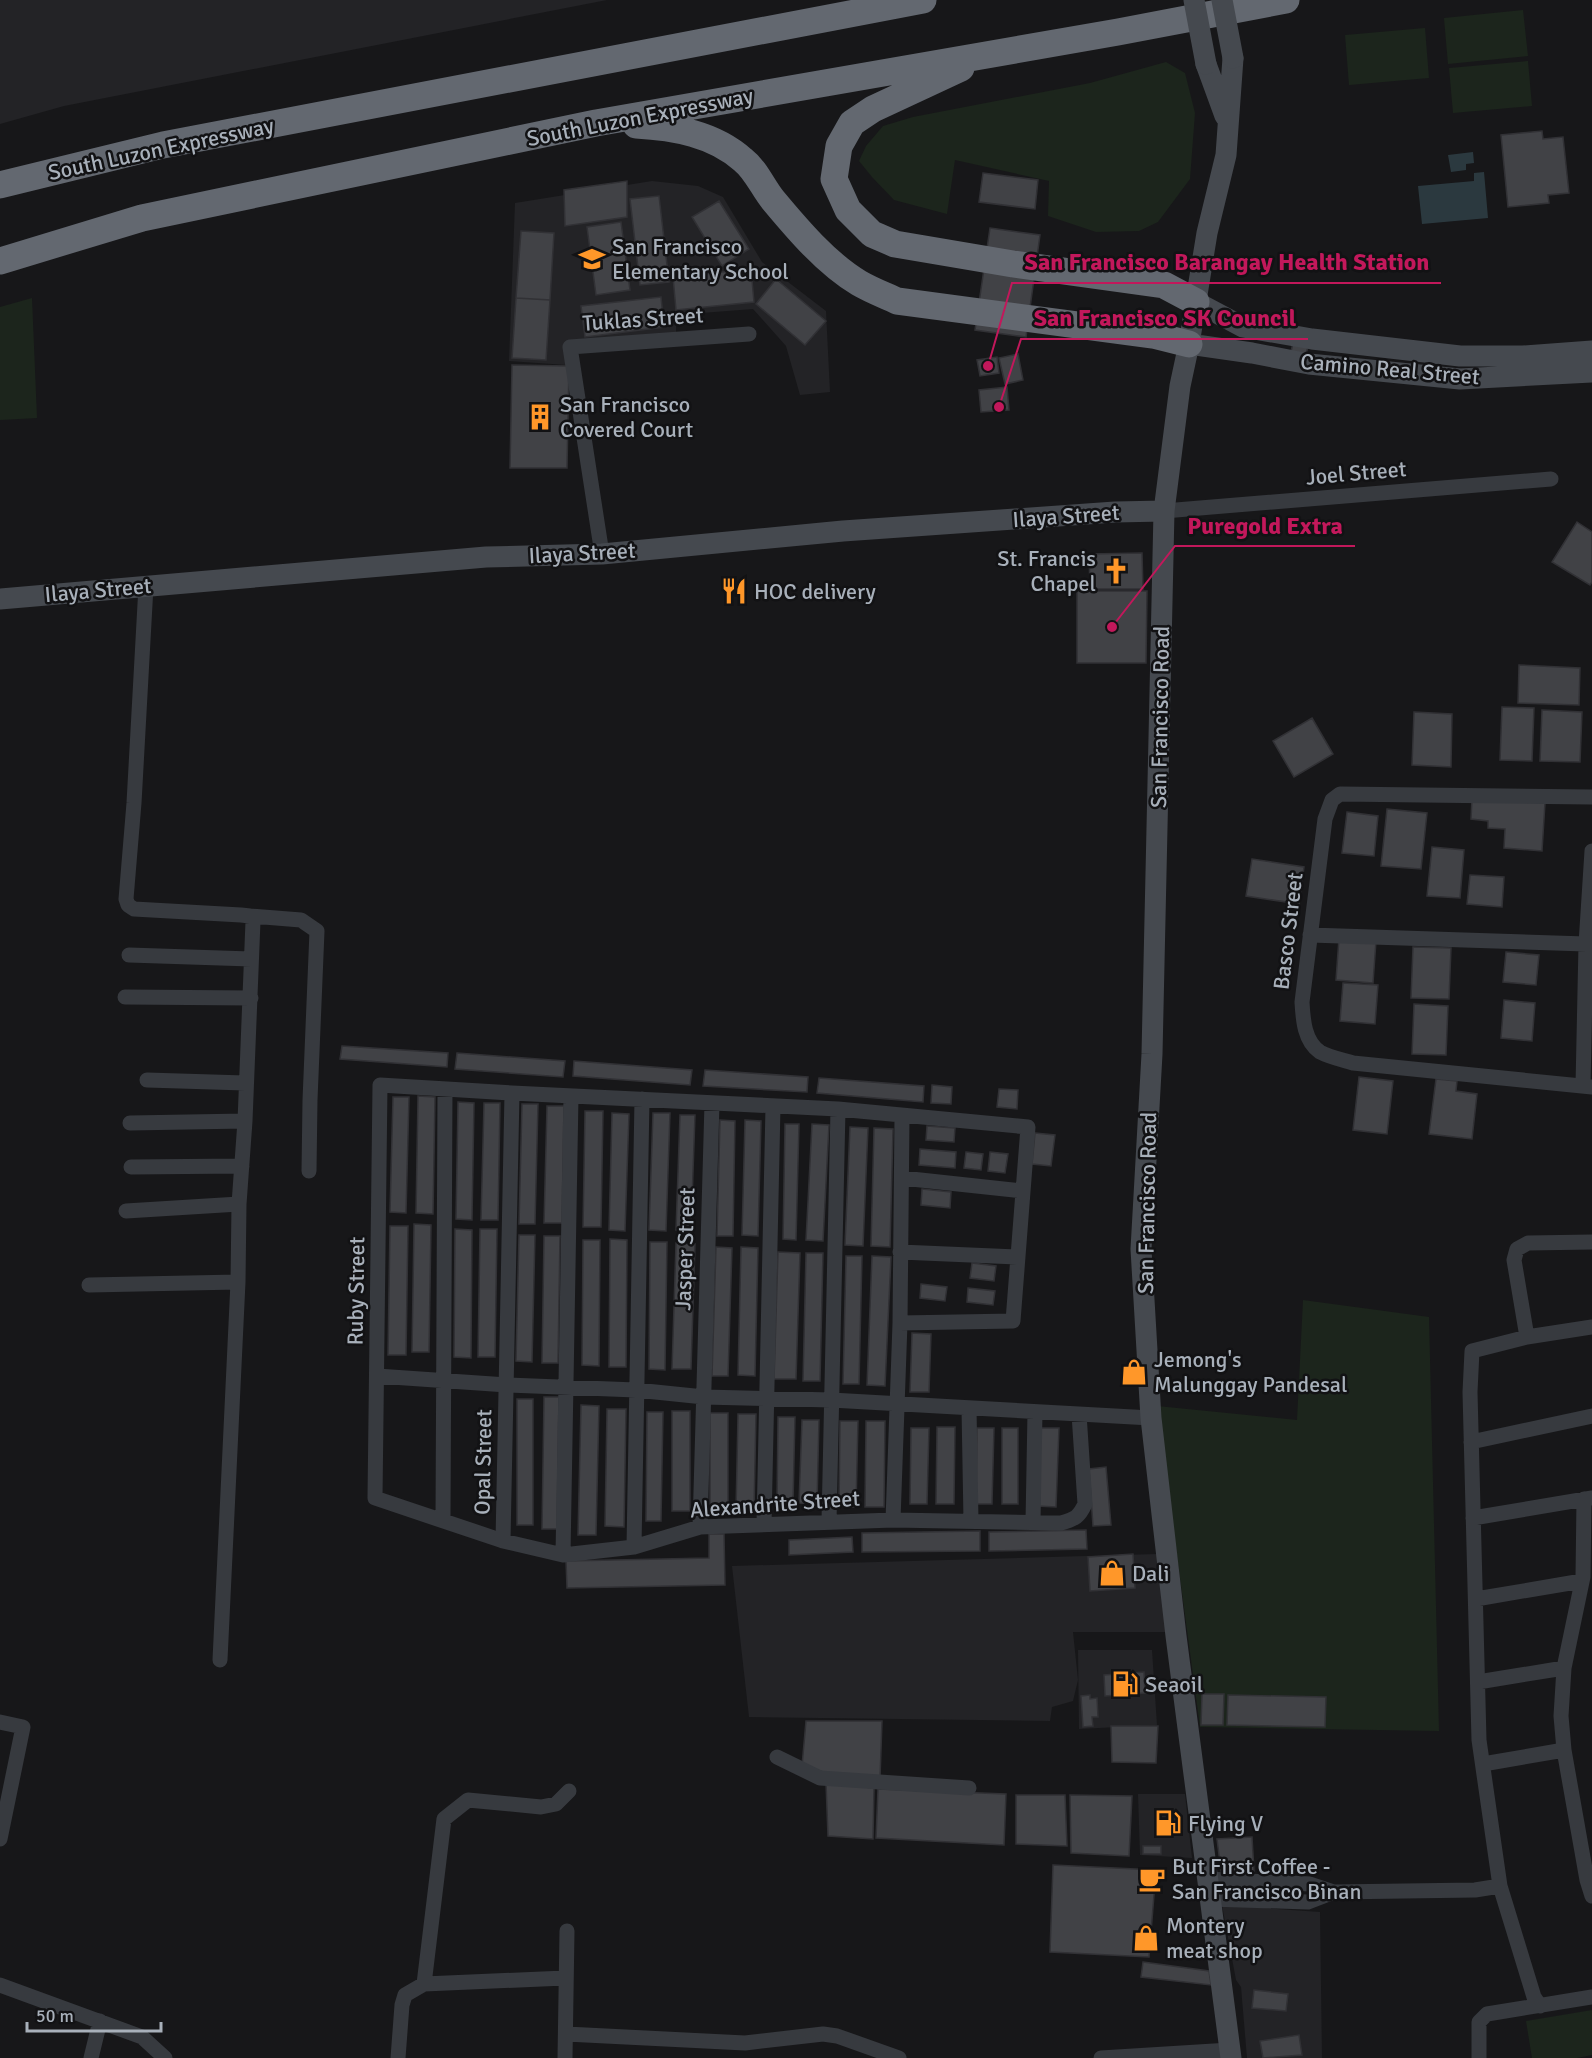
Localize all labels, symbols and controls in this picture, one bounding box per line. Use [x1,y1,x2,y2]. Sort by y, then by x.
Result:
street label: South Luzon Expressway [525,82,756,152]
street label: South Luzon Expressway [46,112,277,186]
place label: San Francisco Elementary School [612,233,789,285]
callout: San Francisco Barangay Health Station [1012,241,1441,283]
school or university icon: San Francisco Elementary School [577,244,607,274]
text: San Francisco Barangay Health Station [1025,247,1429,277]
callout: San Francisco SK Council [1021,297,1308,339]
street label: Tuklas Street [582,301,705,337]
text: San Francisco SK Council [1034,303,1297,333]
street label: Camino Real Street [1299,348,1481,390]
place label: San Francisco Covered Court [560,391,693,443]
building icon: San Francisco Covered Court [525,402,555,432]
street label: Joel Street [1305,455,1408,491]
street label: Ilaya Street [1012,499,1121,533]
callout: Puregold Extra [1175,504,1355,546]
text: Puregold Extra [1187,511,1343,541]
street label: Ilaya Street [528,537,637,569]
place label: St. Francis Chapel [997,545,1096,597]
church icon: St. Francis Chapel [1101,556,1131,586]
street label: Ilaya Street [43,572,153,608]
restaurant icon: HOC delivery [719,576,749,606]
place label: HOC delivery [754,578,877,605]
street label: San Francisco Road [1145,626,1175,808]
street label: Basco Street [1267,871,1309,991]
street label: San Francisco Road [1132,1112,1162,1294]
street label: Jasper Street [669,1187,701,1311]
street label: Ruby Street [342,1236,370,1346]
place label: Jemong's Malunggay Pandesal [1154,1346,1347,1398]
shop icon: Jemong's Malunggay Pandesal [1119,1357,1149,1387]
street label: Opal Street [469,1409,497,1515]
street label: Alexandrite Street [689,1485,861,1523]
shop icon: Dali [1097,1558,1127,1588]
place label: Dali [1132,1560,1170,1587]
fuel station icon: Seaoil [1110,1669,1140,1699]
place label: Seaoil [1145,1671,1203,1698]
fuel station icon: Flying V [1153,1808,1183,1838]
place label: Flying V [1188,1810,1264,1837]
place label: But First Coffee - San Francisco Binan [1172,1853,1361,1905]
cafe icon: But First Coffee - San Francisco Binan [1137,1864,1167,1894]
place label: Montery meat shop [1166,1912,1263,1964]
shop icon: Montery meat shop [1131,1923,1161,1953]
scale bar [27,1995,160,2033]
text: 50 m [36,2005,74,2027]

